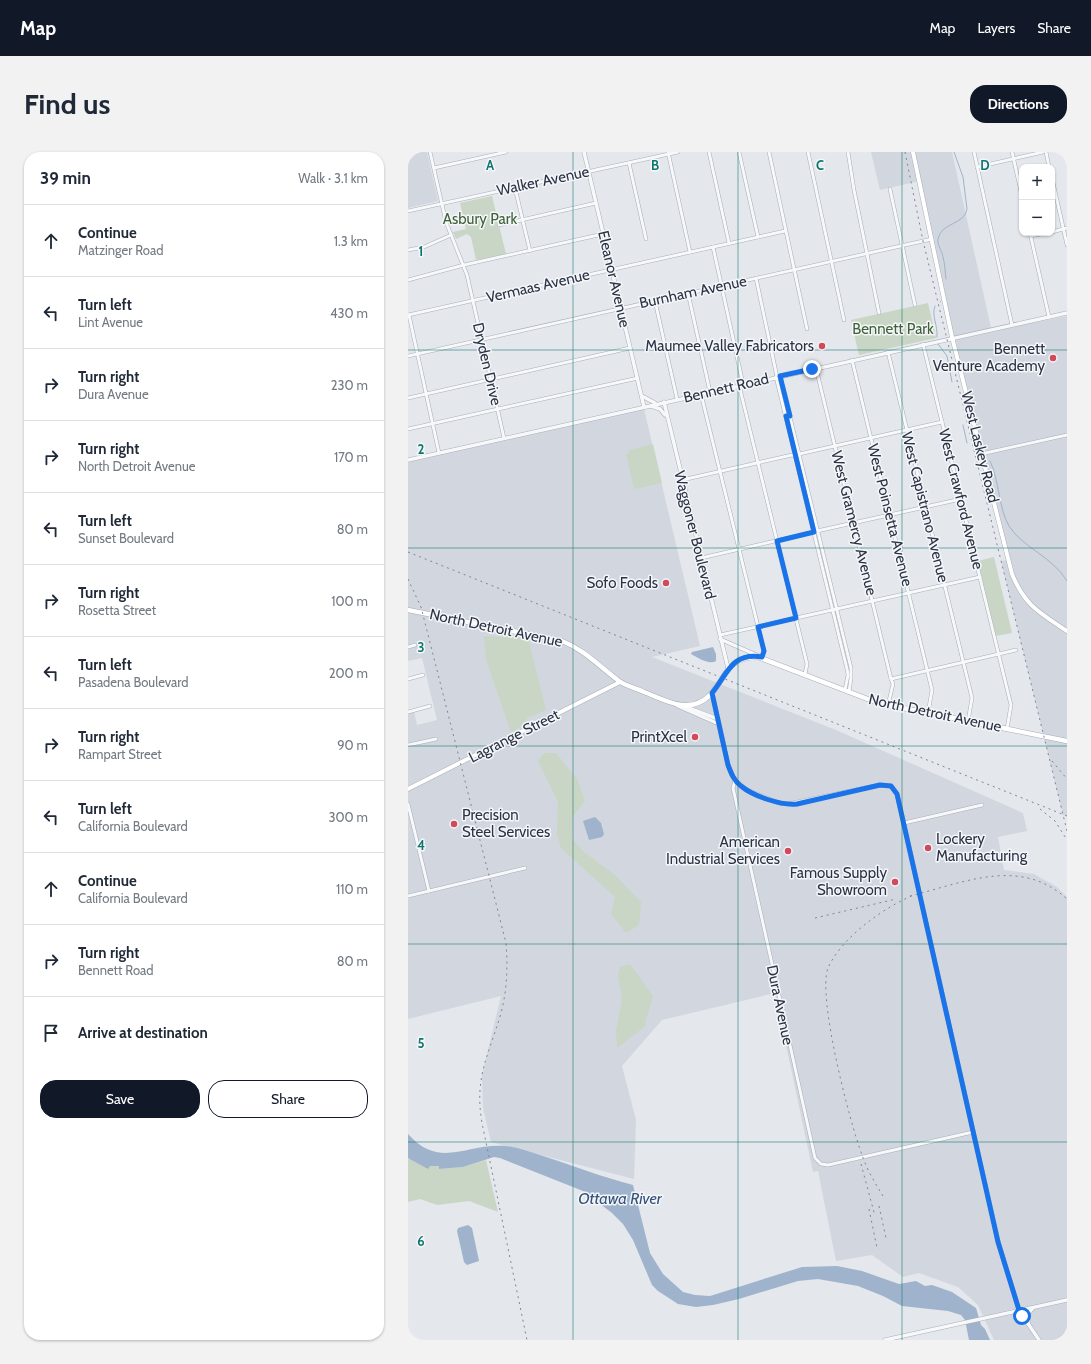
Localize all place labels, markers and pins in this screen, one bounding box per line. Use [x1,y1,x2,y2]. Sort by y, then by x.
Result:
place label: Maumee Valley Fabricators [645,337,814,355]
place label: Bennett Venture Academy [933,340,1045,375]
marker: Maumee Valley Fabricators [817,341,827,351]
marker: Bennett Venture Academy [1048,353,1058,363]
place label: Sofo Foods [586,574,658,592]
marker: Sofo Foods [661,578,671,588]
place label: PrintXcel [631,728,687,746]
marker: PrintXcel [690,732,700,742]
place label: Precision Steel Services [462,806,550,841]
marker: Precision Steel Services [449,819,459,829]
place label: Lockery Manufacturing [936,830,1028,865]
place label: American Industrial Services [666,833,780,868]
marker: Lockery Manufacturing [923,843,933,853]
marker: American Industrial Services [783,846,793,856]
place label: Famous Supply Showroom [790,864,887,899]
marker: Famous Supply Showroom [890,877,900,887]

